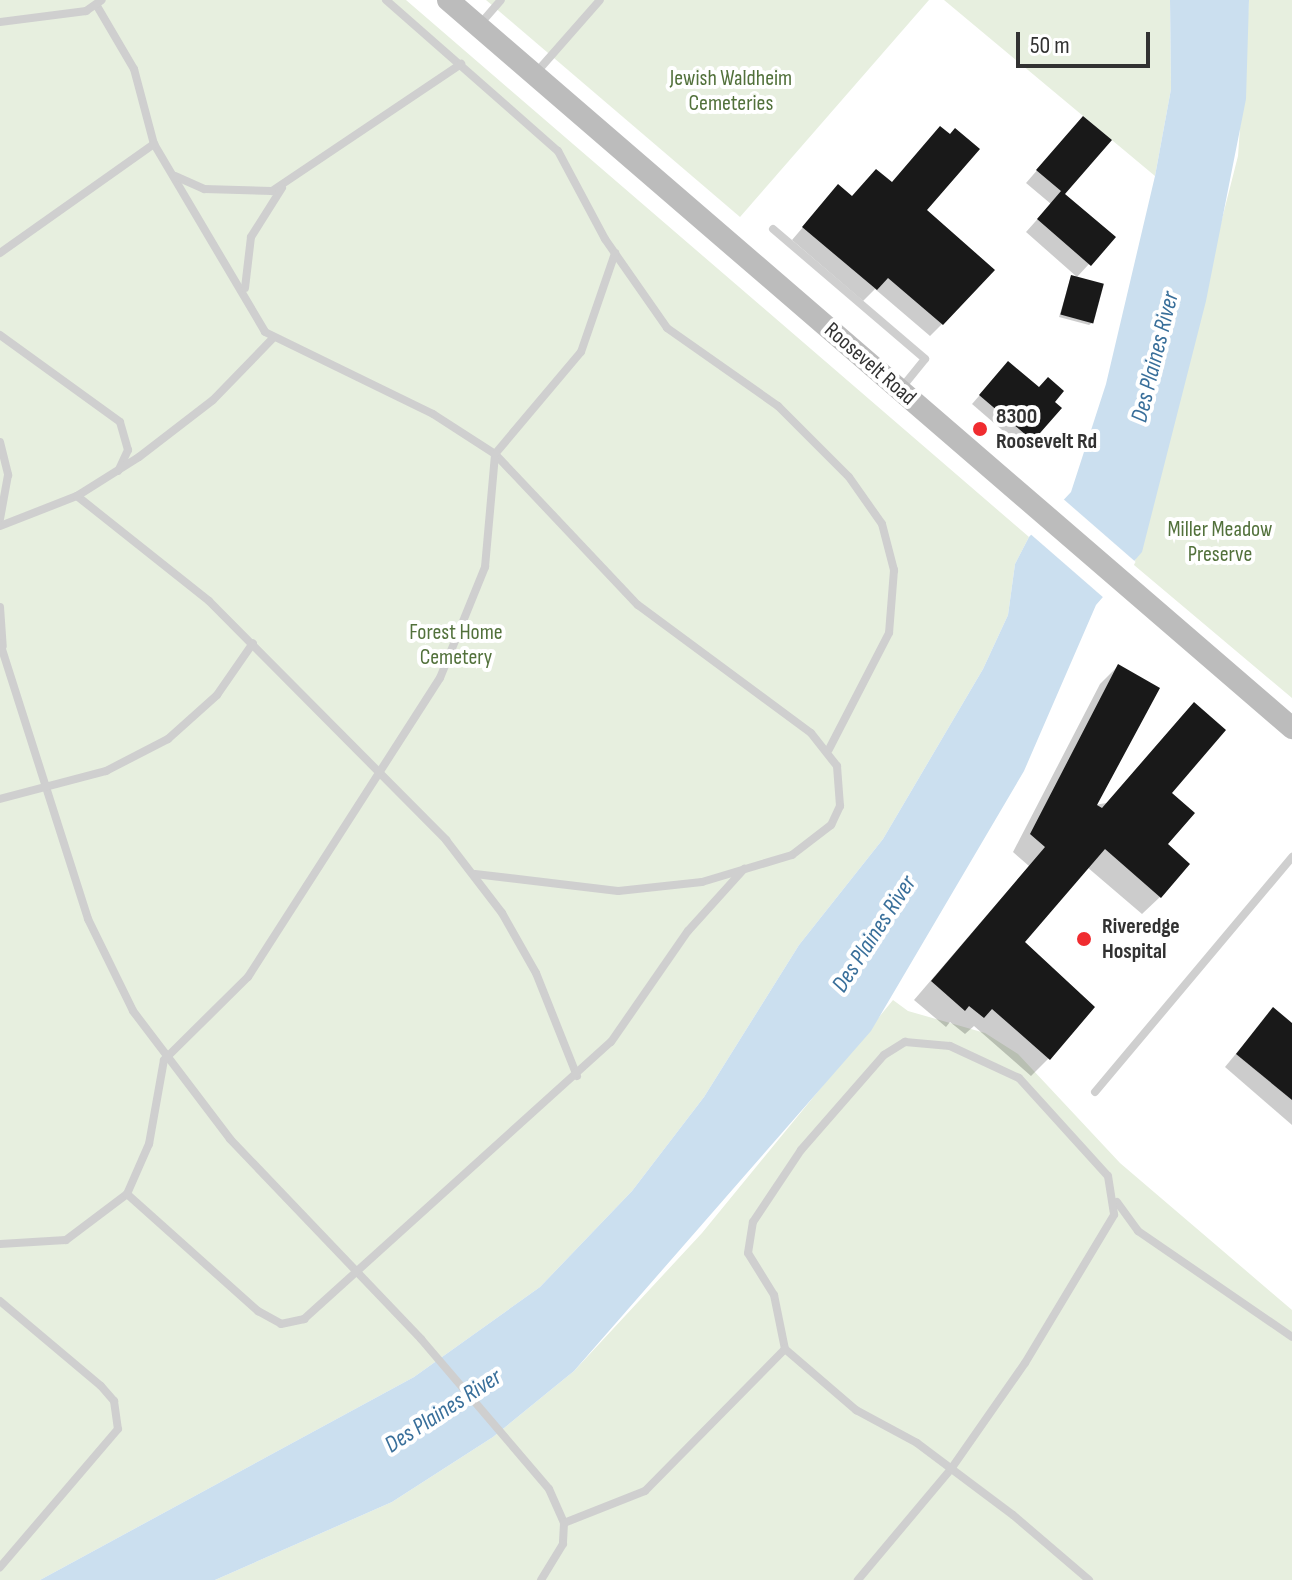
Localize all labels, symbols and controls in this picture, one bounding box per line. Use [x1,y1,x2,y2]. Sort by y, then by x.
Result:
scale bar [1020,16,1154,66]
text: 50 m [1030,31,1070,60]
park label: Jewish Waldheim Cemeteries [670,65,792,116]
water label: Des Plaines River [1125,289,1185,425]
street label: Roosevelt Road [819,317,921,411]
place label: 8300 Roosevelt Rd [996,403,1097,454]
marker: 8300 Roosevelt Rd [971,420,989,438]
park label: Miller Meadow Preserve [1168,516,1272,568]
park label: Forest Home Cemetery [409,619,503,670]
water label: Des Plaines River [826,870,922,998]
place label: Riveredge Hospital [1102,913,1180,964]
marker: Riveredge Hospital [1073,928,1095,950]
water label: Des Plaines River [379,1363,507,1459]

